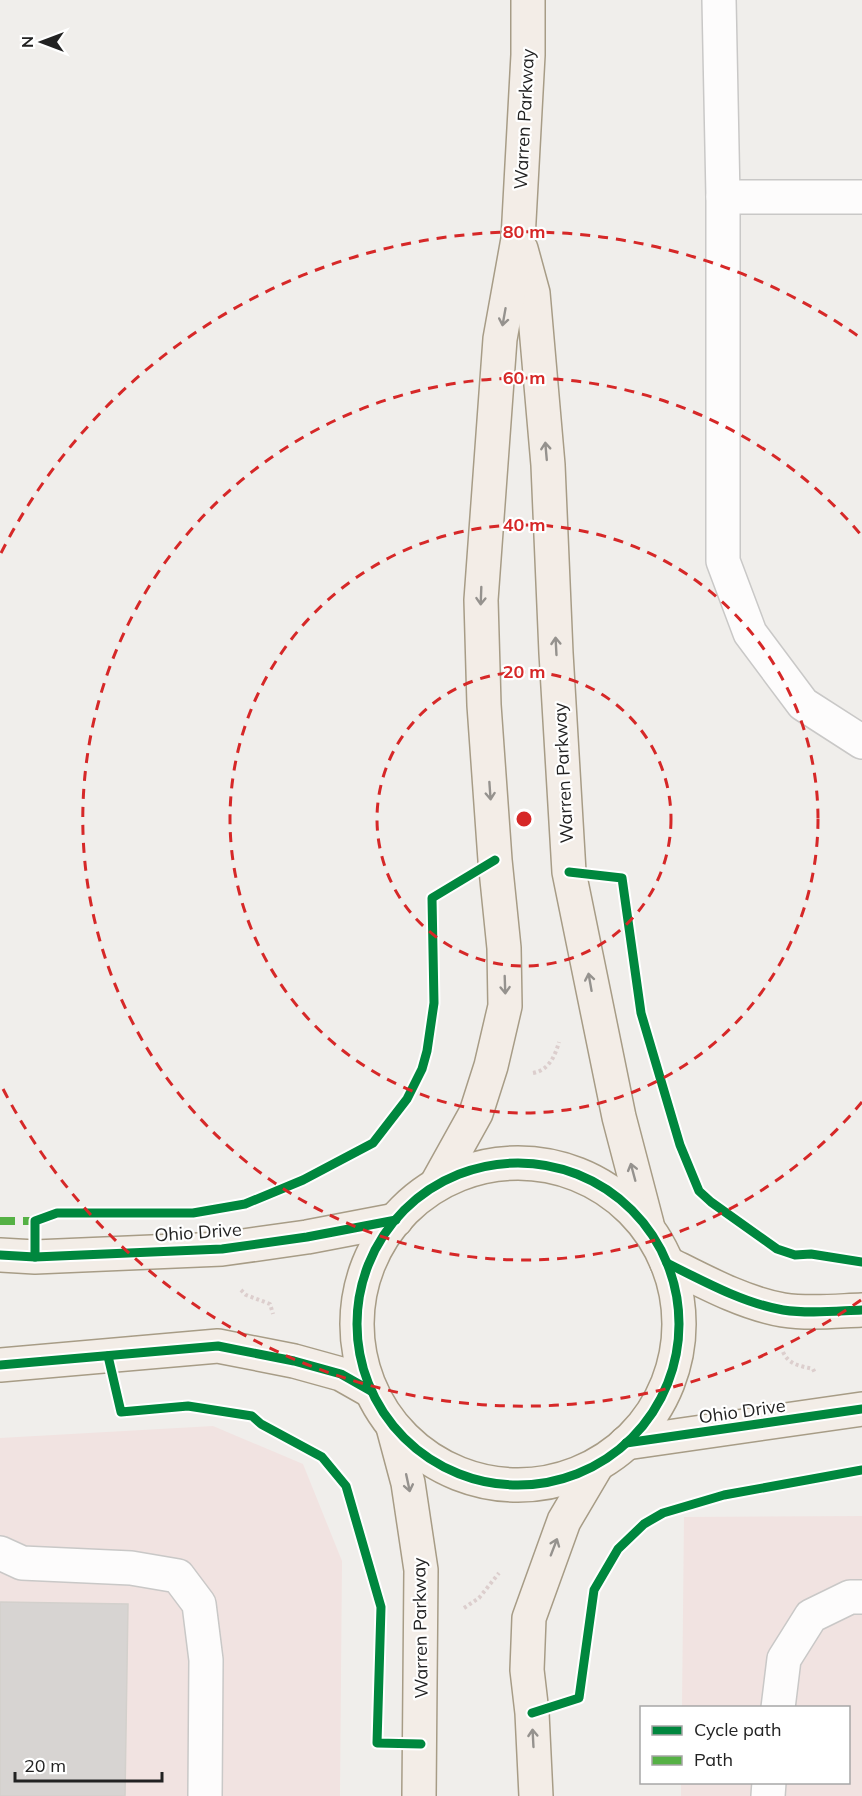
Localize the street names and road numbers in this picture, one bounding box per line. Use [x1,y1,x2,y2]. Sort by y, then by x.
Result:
street label: Warren Parkway [509,48,539,190]
street label: Warren Parkway [548,702,578,844]
street label: Ohio Drive [154,1217,242,1247]
street label: Ohio Drive [697,1394,787,1428]
street label: Warren Parkway [407,1557,433,1699]

